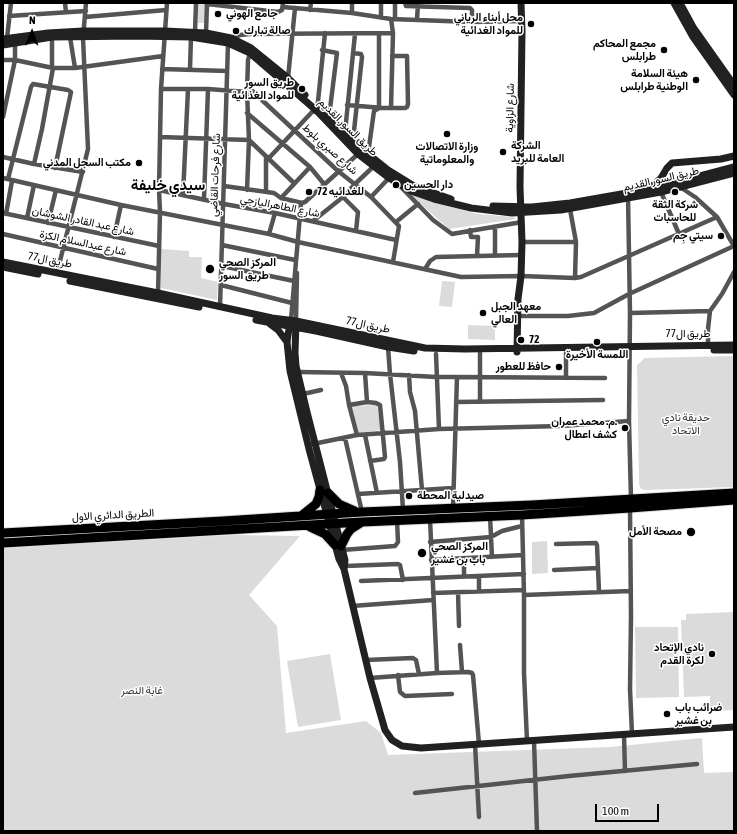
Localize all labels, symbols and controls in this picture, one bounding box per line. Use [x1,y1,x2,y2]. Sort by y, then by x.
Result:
place label: جامع الهوني [226,7,278,21]
marker: جامع الهوني [213,9,223,19]
place label: محل أبناء الرياني للمواد الغدائية [454,11,523,37]
north arrow [12,12,52,52]
text: N [29,14,36,26]
marker: محل أبناء الرياني للمواد الغدائية [526,19,536,29]
place label: صالة تبارك [244,24,291,38]
marker: صالة تبارك [231,26,241,36]
place label: مجمع المحاكم طرابلس [593,37,656,63]
marker: مجمع المحاكم طرابلس [659,45,669,55]
place label: هيئة السلامة الوطنية طرابلس [620,67,688,93]
marker: هيئة السلامة الوطنية طرابلس [691,75,701,85]
place label: طريق السور للمواد الغذائية [231,76,294,102]
street label: شارع الزاوية [503,83,517,133]
marker: طريق السور للمواد الغذائية [297,84,307,94]
street label: طريق السور القديم [316,95,380,159]
street label: شارع صبري بلوط [300,121,360,177]
marker: وزارة الاتصالات والمعلوماتية [442,129,452,139]
street label: شارع فرحات القاضي [207,133,223,217]
place label: الشركة العامة للبريد [511,139,564,165]
place label: وزارة الاتصالات والمعلوماتية [416,140,478,166]
marker: الشركة العامة للبريد [498,147,508,157]
place label: مكتب السجل المدني [43,156,131,170]
marker: مكتب السجل المدني [134,158,144,168]
street label: طريق السور القديم [622,164,700,194]
district label: سيدي خليفة [131,176,205,194]
place label: دار الحسين [404,178,453,192]
marker: دار الحسين [391,180,401,190]
place label: 72 للغدائيه [317,185,364,199]
marker: 72 للغدائيه [304,187,314,197]
marker: شركة الثقة للحاسبات [670,187,680,197]
street label: شارع الطاهراليازجي [239,192,321,220]
place label: شركة الثقة للحاسبات [652,198,698,224]
street label: شارع عبد القادر الشوشان [31,204,135,238]
street label: شارع عبدالسلام الكزة [38,227,128,259]
place label: سيتي جِم [673,229,713,243]
marker: سيتي جِم [716,231,726,241]
street label: طريق ال77 [27,249,73,271]
place label: المركز الصحي طريق السور [219,256,276,282]
marker: المركز الصحي طريق السور [204,263,216,275]
place label: معهد الجبل العالي [491,300,541,326]
marker: معهد الجبل العالي [478,308,488,318]
street label: طريق ال77 [345,314,391,336]
street label: طريق ال77 [666,327,710,341]
place label: 72 [529,333,539,347]
marker: 72 [516,335,526,345]
marker: اللمسة الأخيرة [592,337,602,347]
place label: اللمسة الأخيرة [566,348,628,362]
place label: حافظ للعطور [496,360,551,374]
marker: حافظ للعطور [554,362,564,372]
park label: حديقة نادي الاتحاد [662,411,710,437]
place label: م. محمد عمران. كشف اعطال [551,415,617,441]
marker: م. محمد عمران. كشف اعطال [620,423,630,433]
place label: صيدلية المحطة [417,489,484,503]
marker: صيدلية المحطة [404,491,414,501]
street label: الطريق الدائري الاول [71,506,155,524]
place label: مصحة الأمل [629,525,682,539]
marker: مصحة الأمل [685,526,697,538]
place label: المركز الصحي باب بن غشير [431,540,488,566]
marker: المركز الصحي باب بن غشير [416,547,428,559]
place label: نادي الإتحاد لكرة القدم [654,641,704,667]
marker: نادي الإتحاد لكرة القدم [707,649,717,659]
park label: غابة النصر [121,684,163,698]
place label: ضرائب باب بن غشير [675,701,722,727]
marker: ضرائب باب بن غشير [662,709,672,719]
scale bar [597,796,661,822]
text: 100 m [602,804,629,818]

